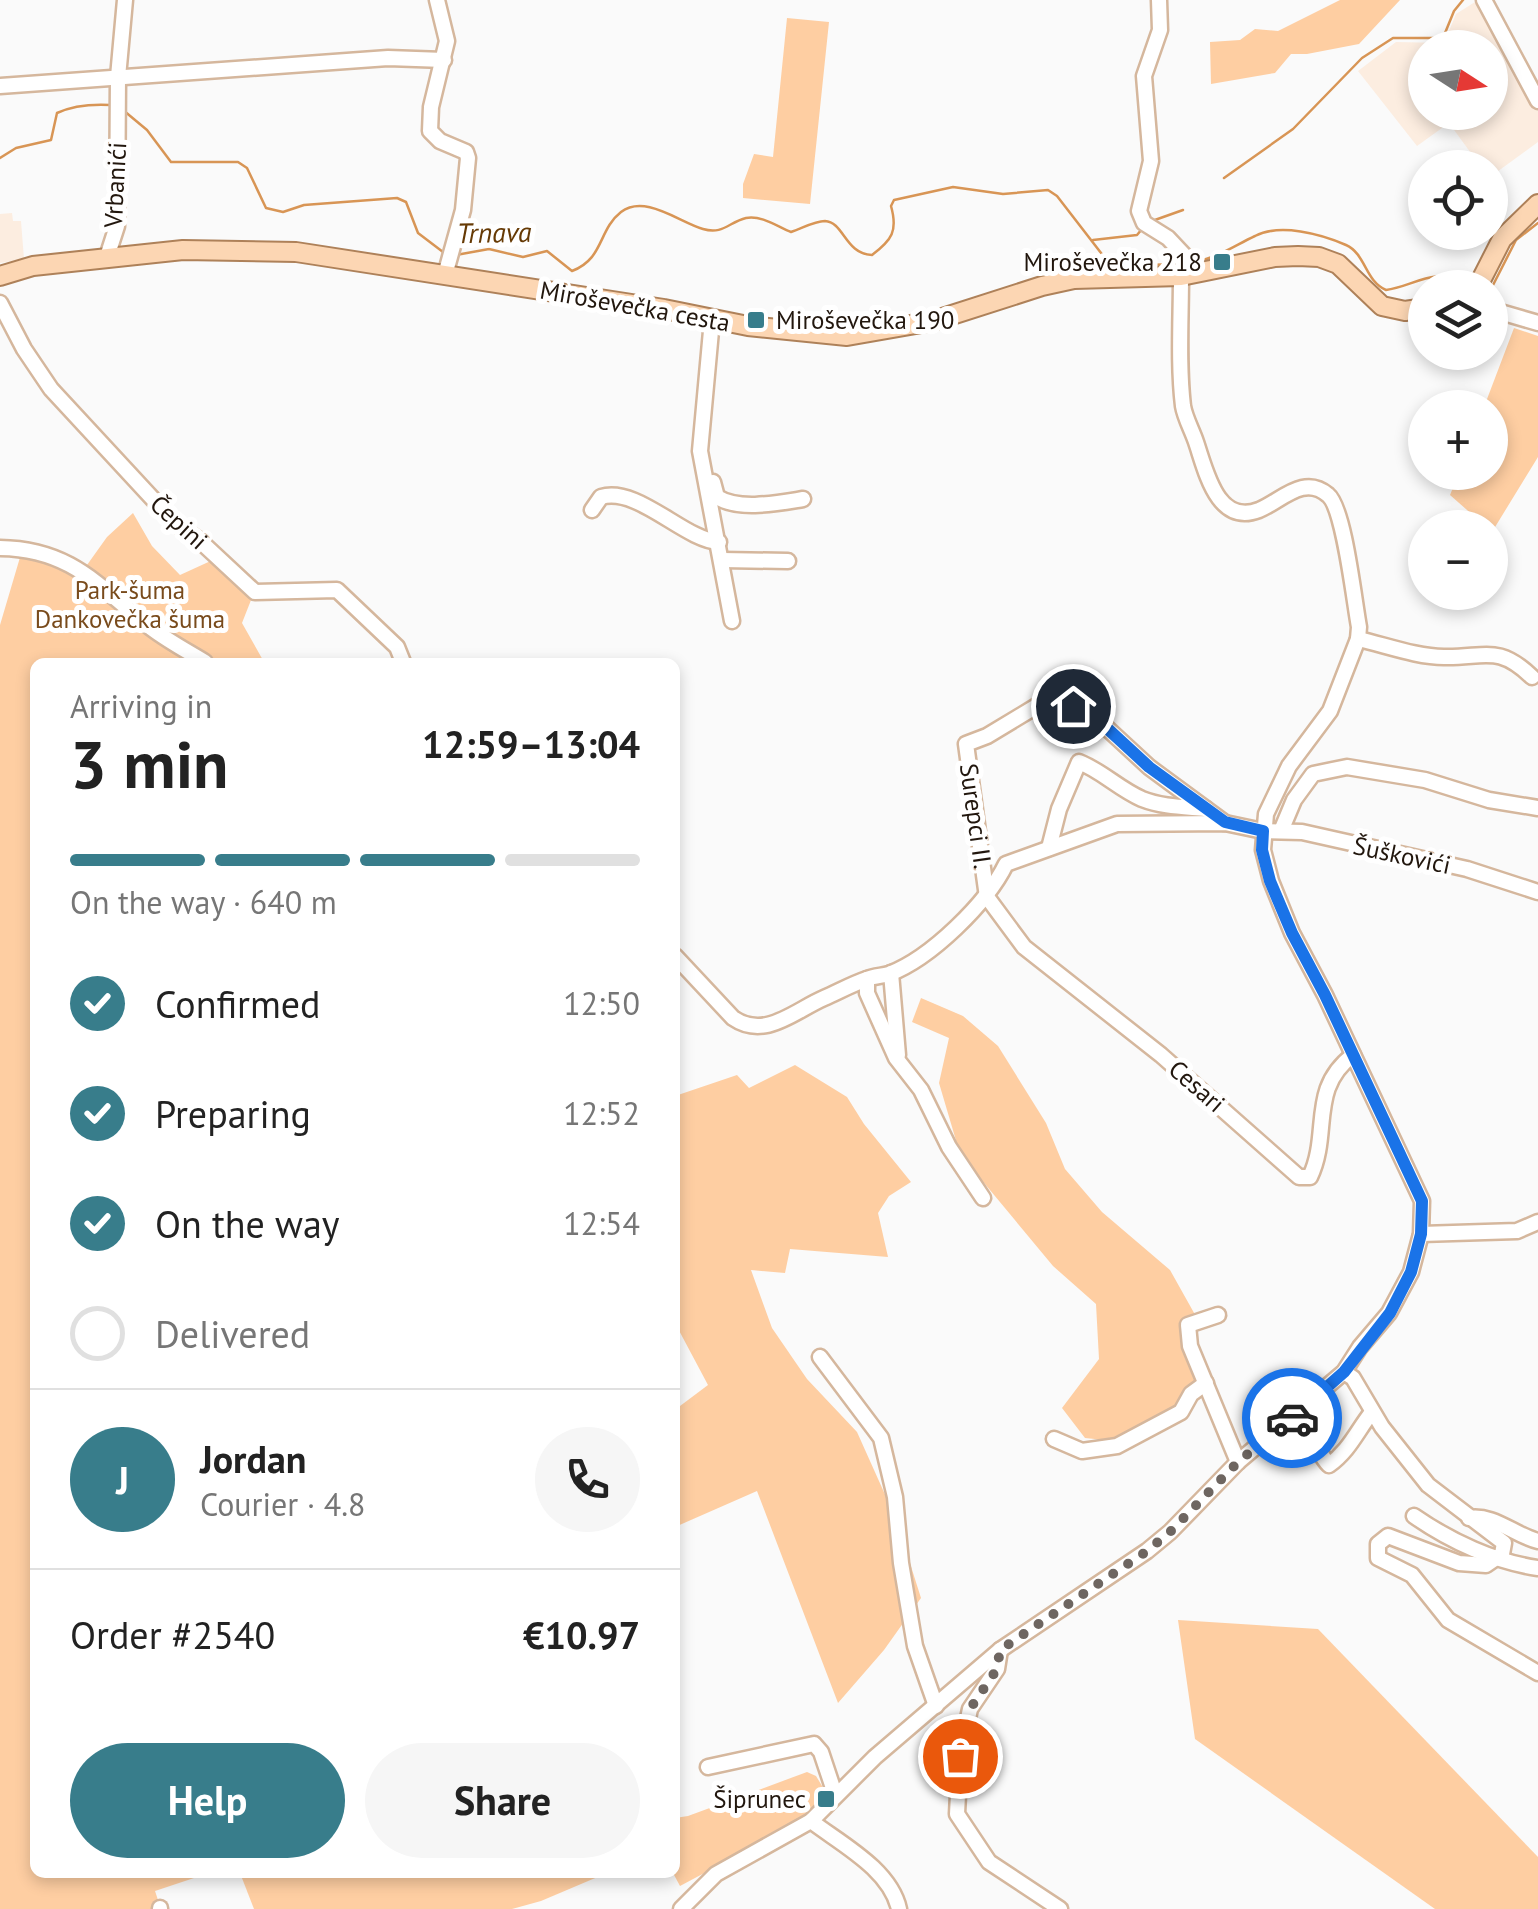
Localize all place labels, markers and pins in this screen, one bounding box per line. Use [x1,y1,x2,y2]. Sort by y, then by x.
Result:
place label: Miroševečka 218 [1024,246,1202,278]
marker: Miroševečka 218 [1211,251,1233,273]
place label: Miroševečka 190 [776,304,954,336]
marker: Miroševečka 190 [745,309,767,331]
pin [1031,664,1116,749]
pin [918,1714,1003,1799]
place label: Šiprunec [713,1783,806,1815]
marker: Šiprunec [815,1788,837,1810]

